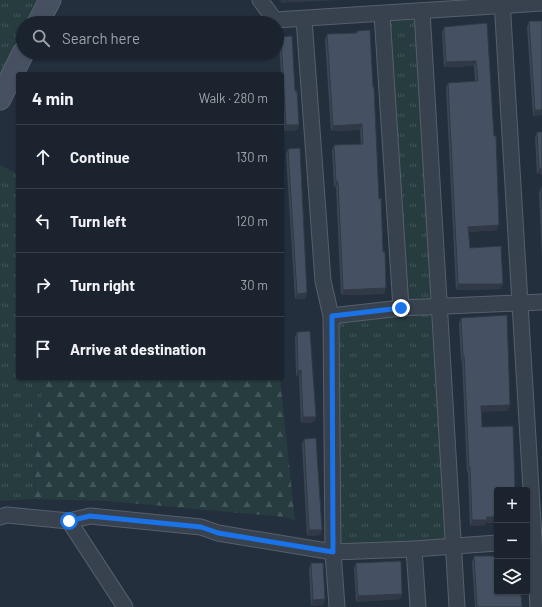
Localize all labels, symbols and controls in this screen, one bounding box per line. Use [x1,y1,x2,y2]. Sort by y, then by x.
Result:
search box [16,16,284,60]
icon: search [30,27,52,49]
text: Search here [62,29,140,47]
text: 4 min [32,88,74,108]
text: Walk · 280 m [199,90,268,106]
icon: ahead [32,146,54,168]
text: Continue [70,148,130,166]
text: 130 m [236,149,268,165]
icon: left [32,210,54,232]
text: Turn left [70,212,126,230]
text: 120 m [236,213,268,229]
icon: right [32,274,54,296]
text: Turn right [70,276,135,294]
text: 30 m [241,277,268,293]
route end [392,299,410,317]
icon: arrive [32,338,54,360]
text: Arrive at destination [70,340,206,358]
map controls [494,487,530,595]
button: + [494,487,530,523]
route start [60,512,78,530]
button: − [494,523,530,559]
button: layers [494,559,530,595]

